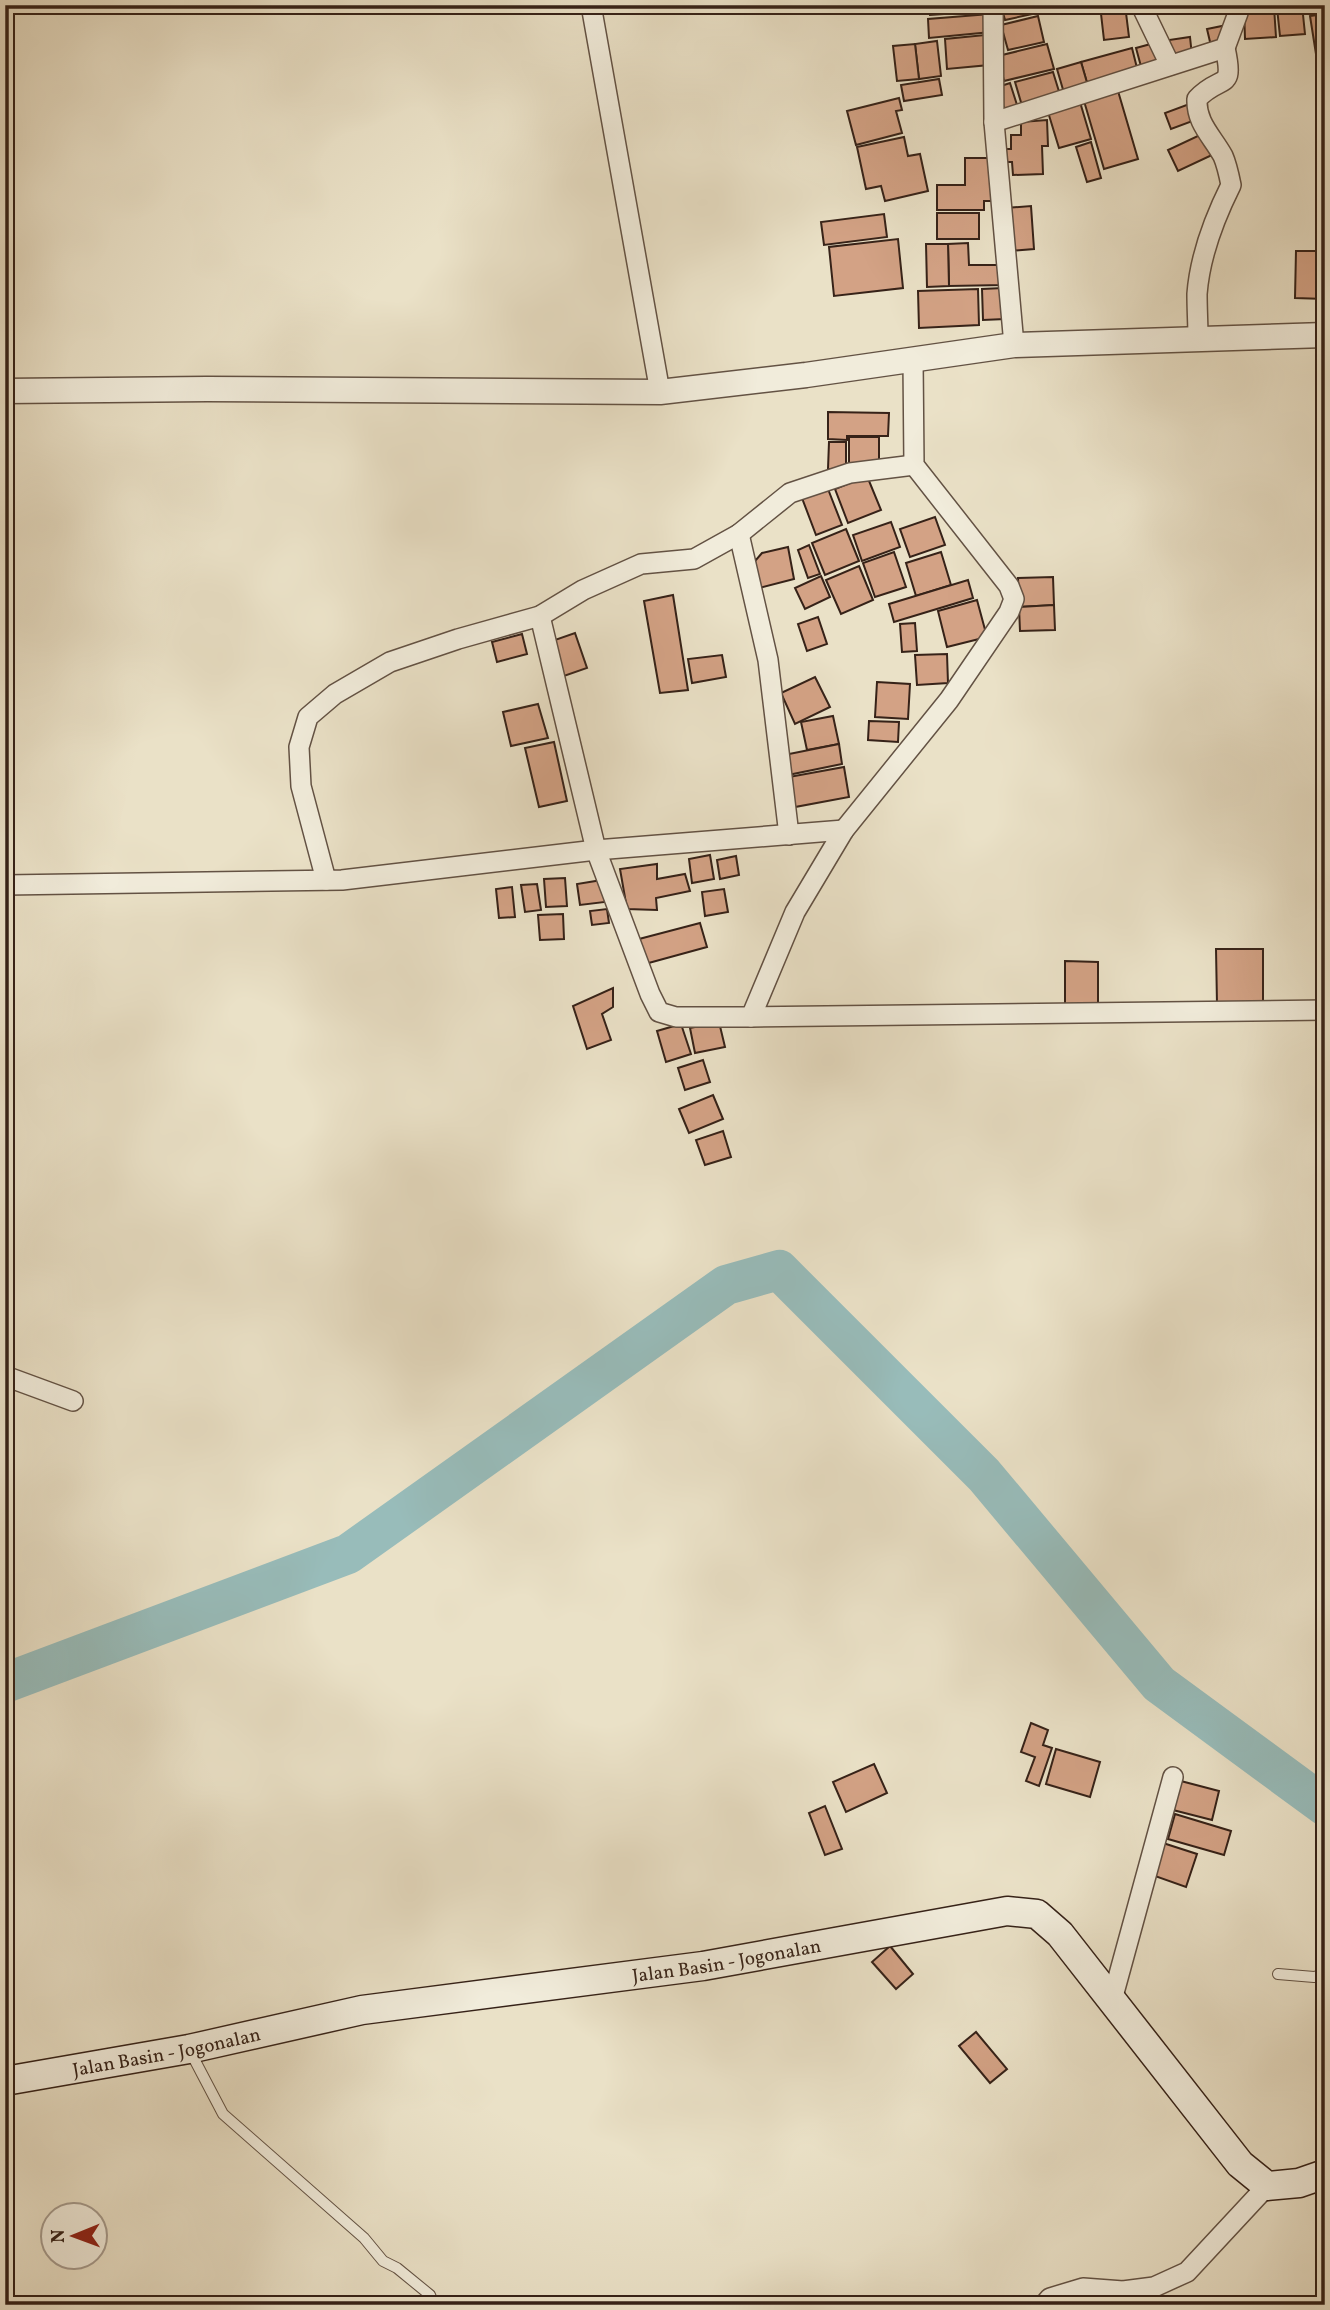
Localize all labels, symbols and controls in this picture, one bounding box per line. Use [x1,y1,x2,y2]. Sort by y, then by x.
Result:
street label: Jalan Basin - Jogonalan [631,1934,823,1990]
street label: Jalan Basin - Jogonalan [71,2022,263,2084]
north arrow [38,2202,108,2272]
text: N [46,2229,72,2243]

